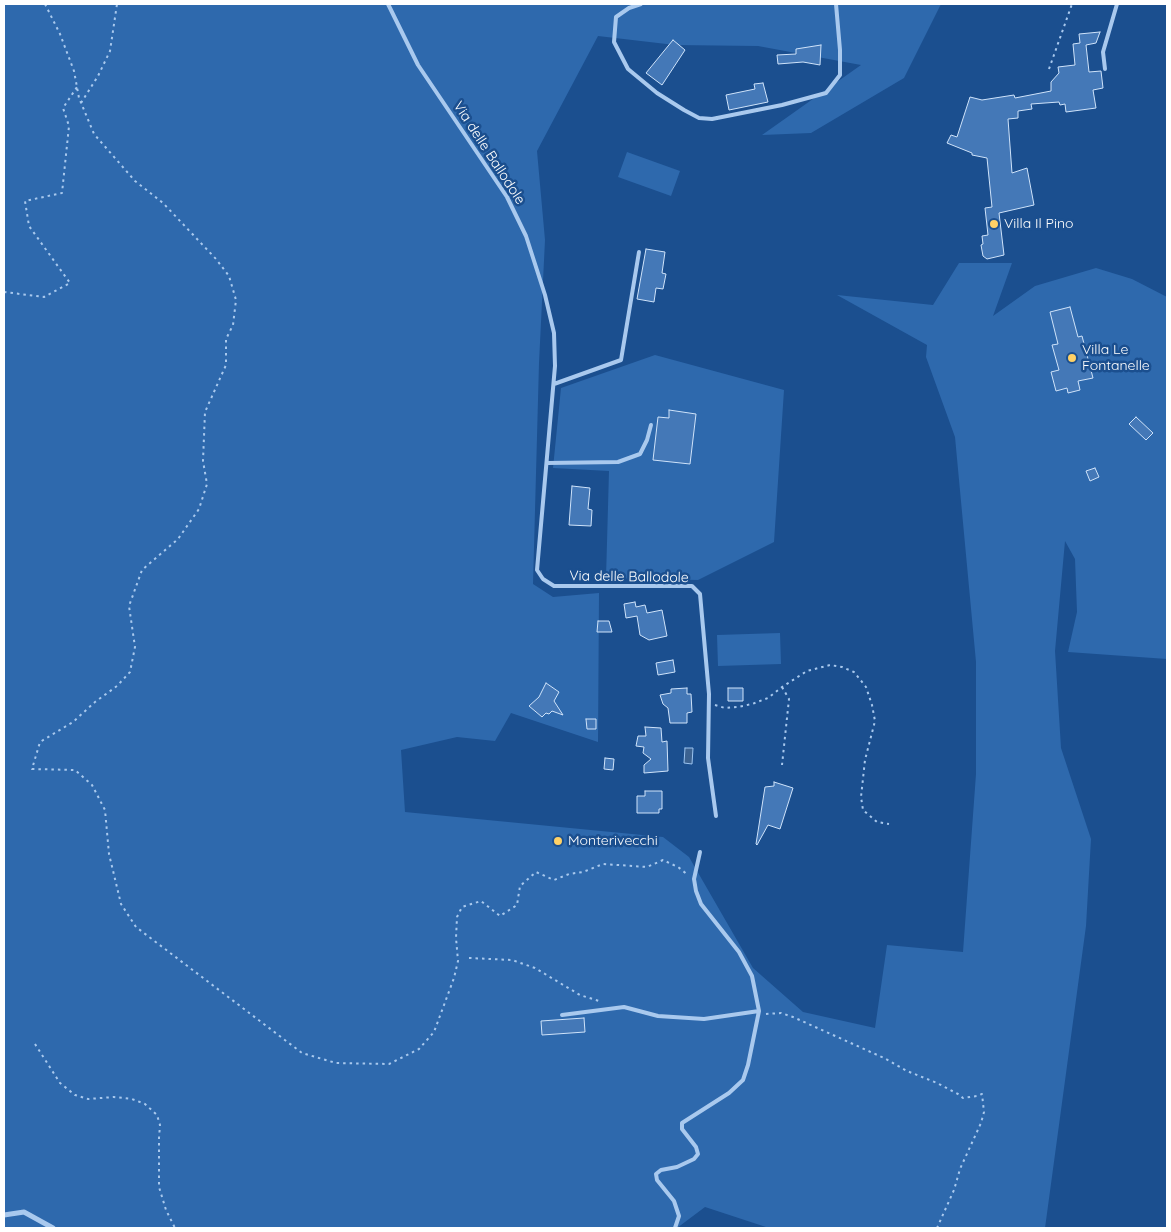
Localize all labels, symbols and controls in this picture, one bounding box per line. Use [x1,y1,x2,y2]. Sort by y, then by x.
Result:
street label: Via delle Ballodole [449,98,529,208]
place label: Villa Il Pino [1004,216,1073,232]
marker: Villa Il Pino [988,218,1000,230]
place label: Villa Le Fontanelle [1082,342,1150,374]
marker: Villa Le Fontanelle [1066,352,1078,364]
street label: Via delle Ballodole [569,568,689,586]
place label: Monterivecchi [568,833,658,849]
marker: Monterivecchi [552,835,564,847]

